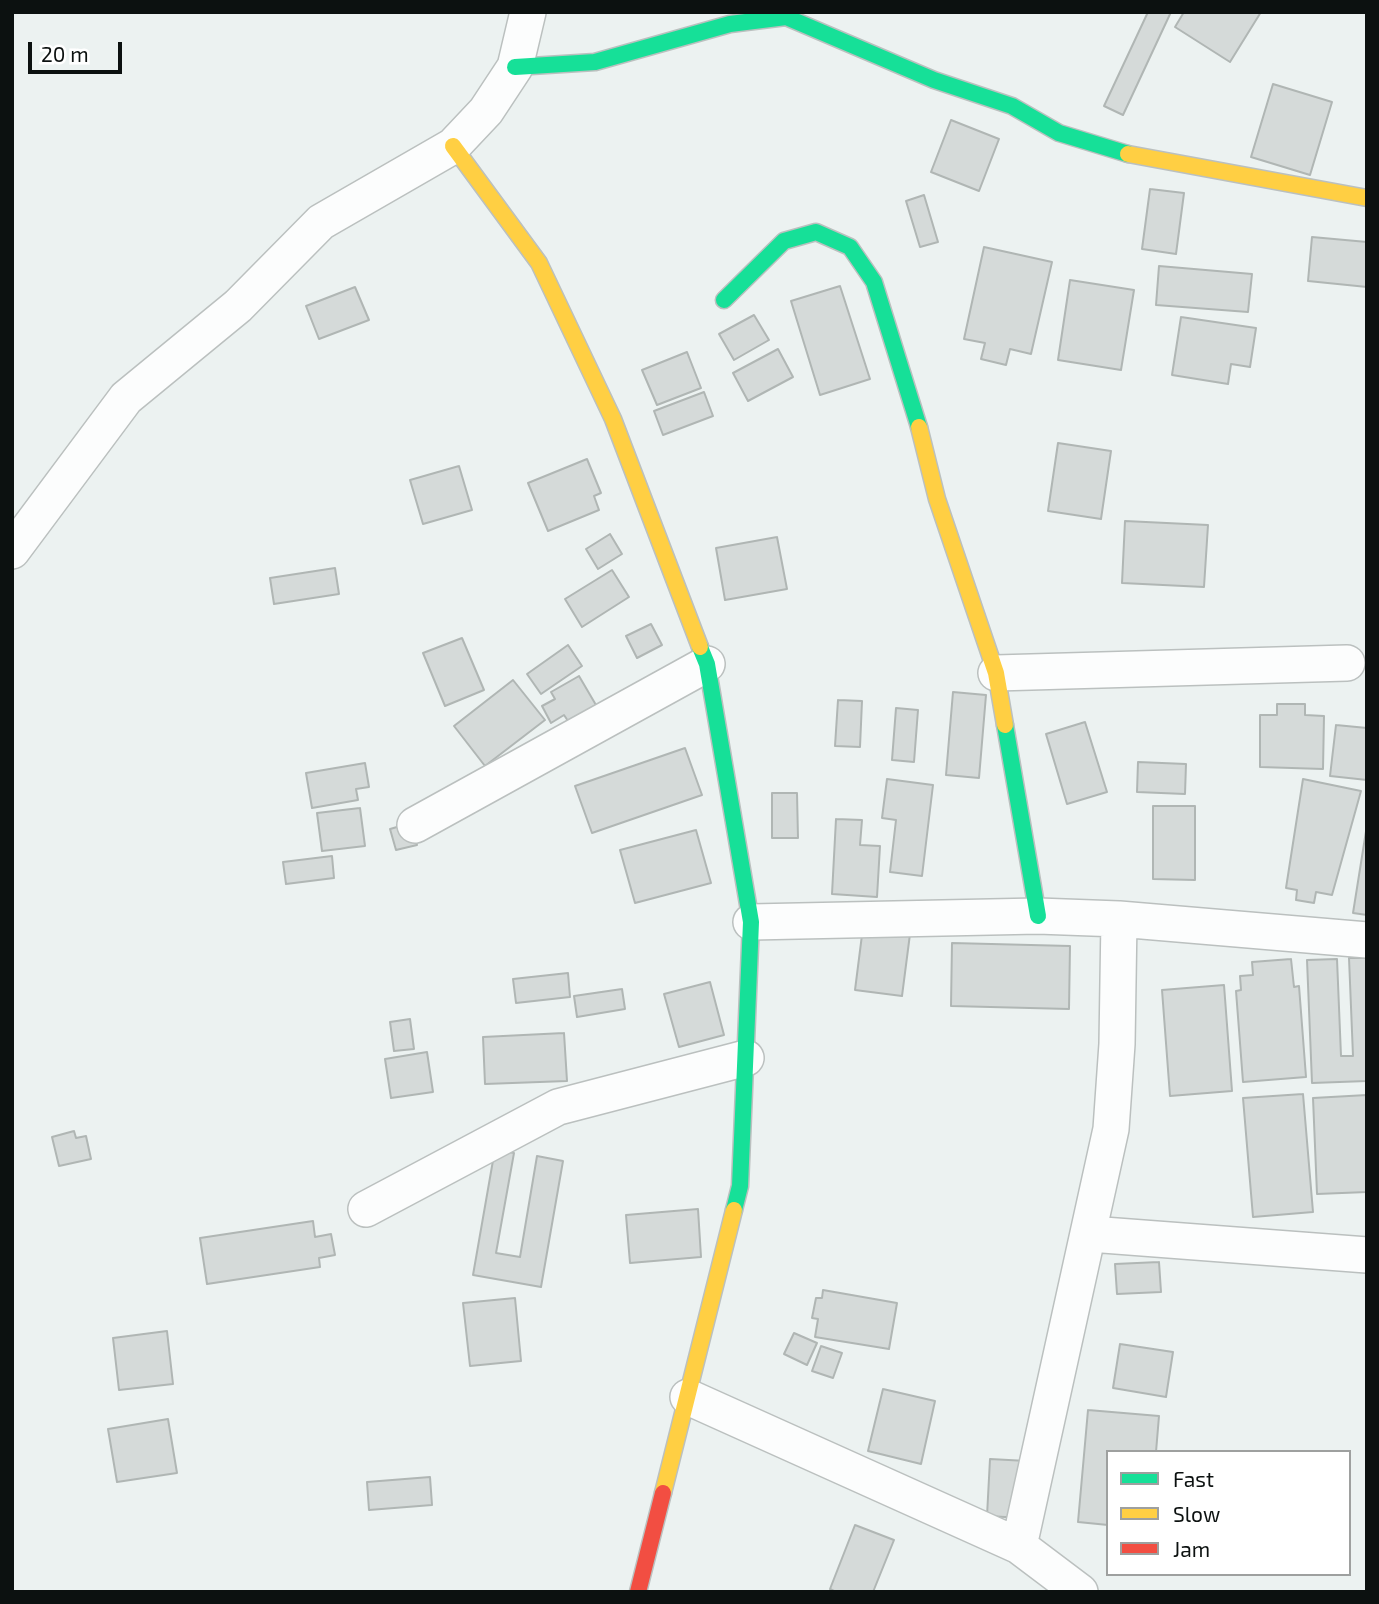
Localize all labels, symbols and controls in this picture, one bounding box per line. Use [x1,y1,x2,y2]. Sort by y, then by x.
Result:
scale bar [32,28,126,72]
text: 20 m [41,41,89,66]
legend [1106,1450,1351,1576]
text: Fast [1173,1466,1214,1491]
text: Slow [1173,1501,1220,1526]
text: Jam [1173,1536,1210,1561]

